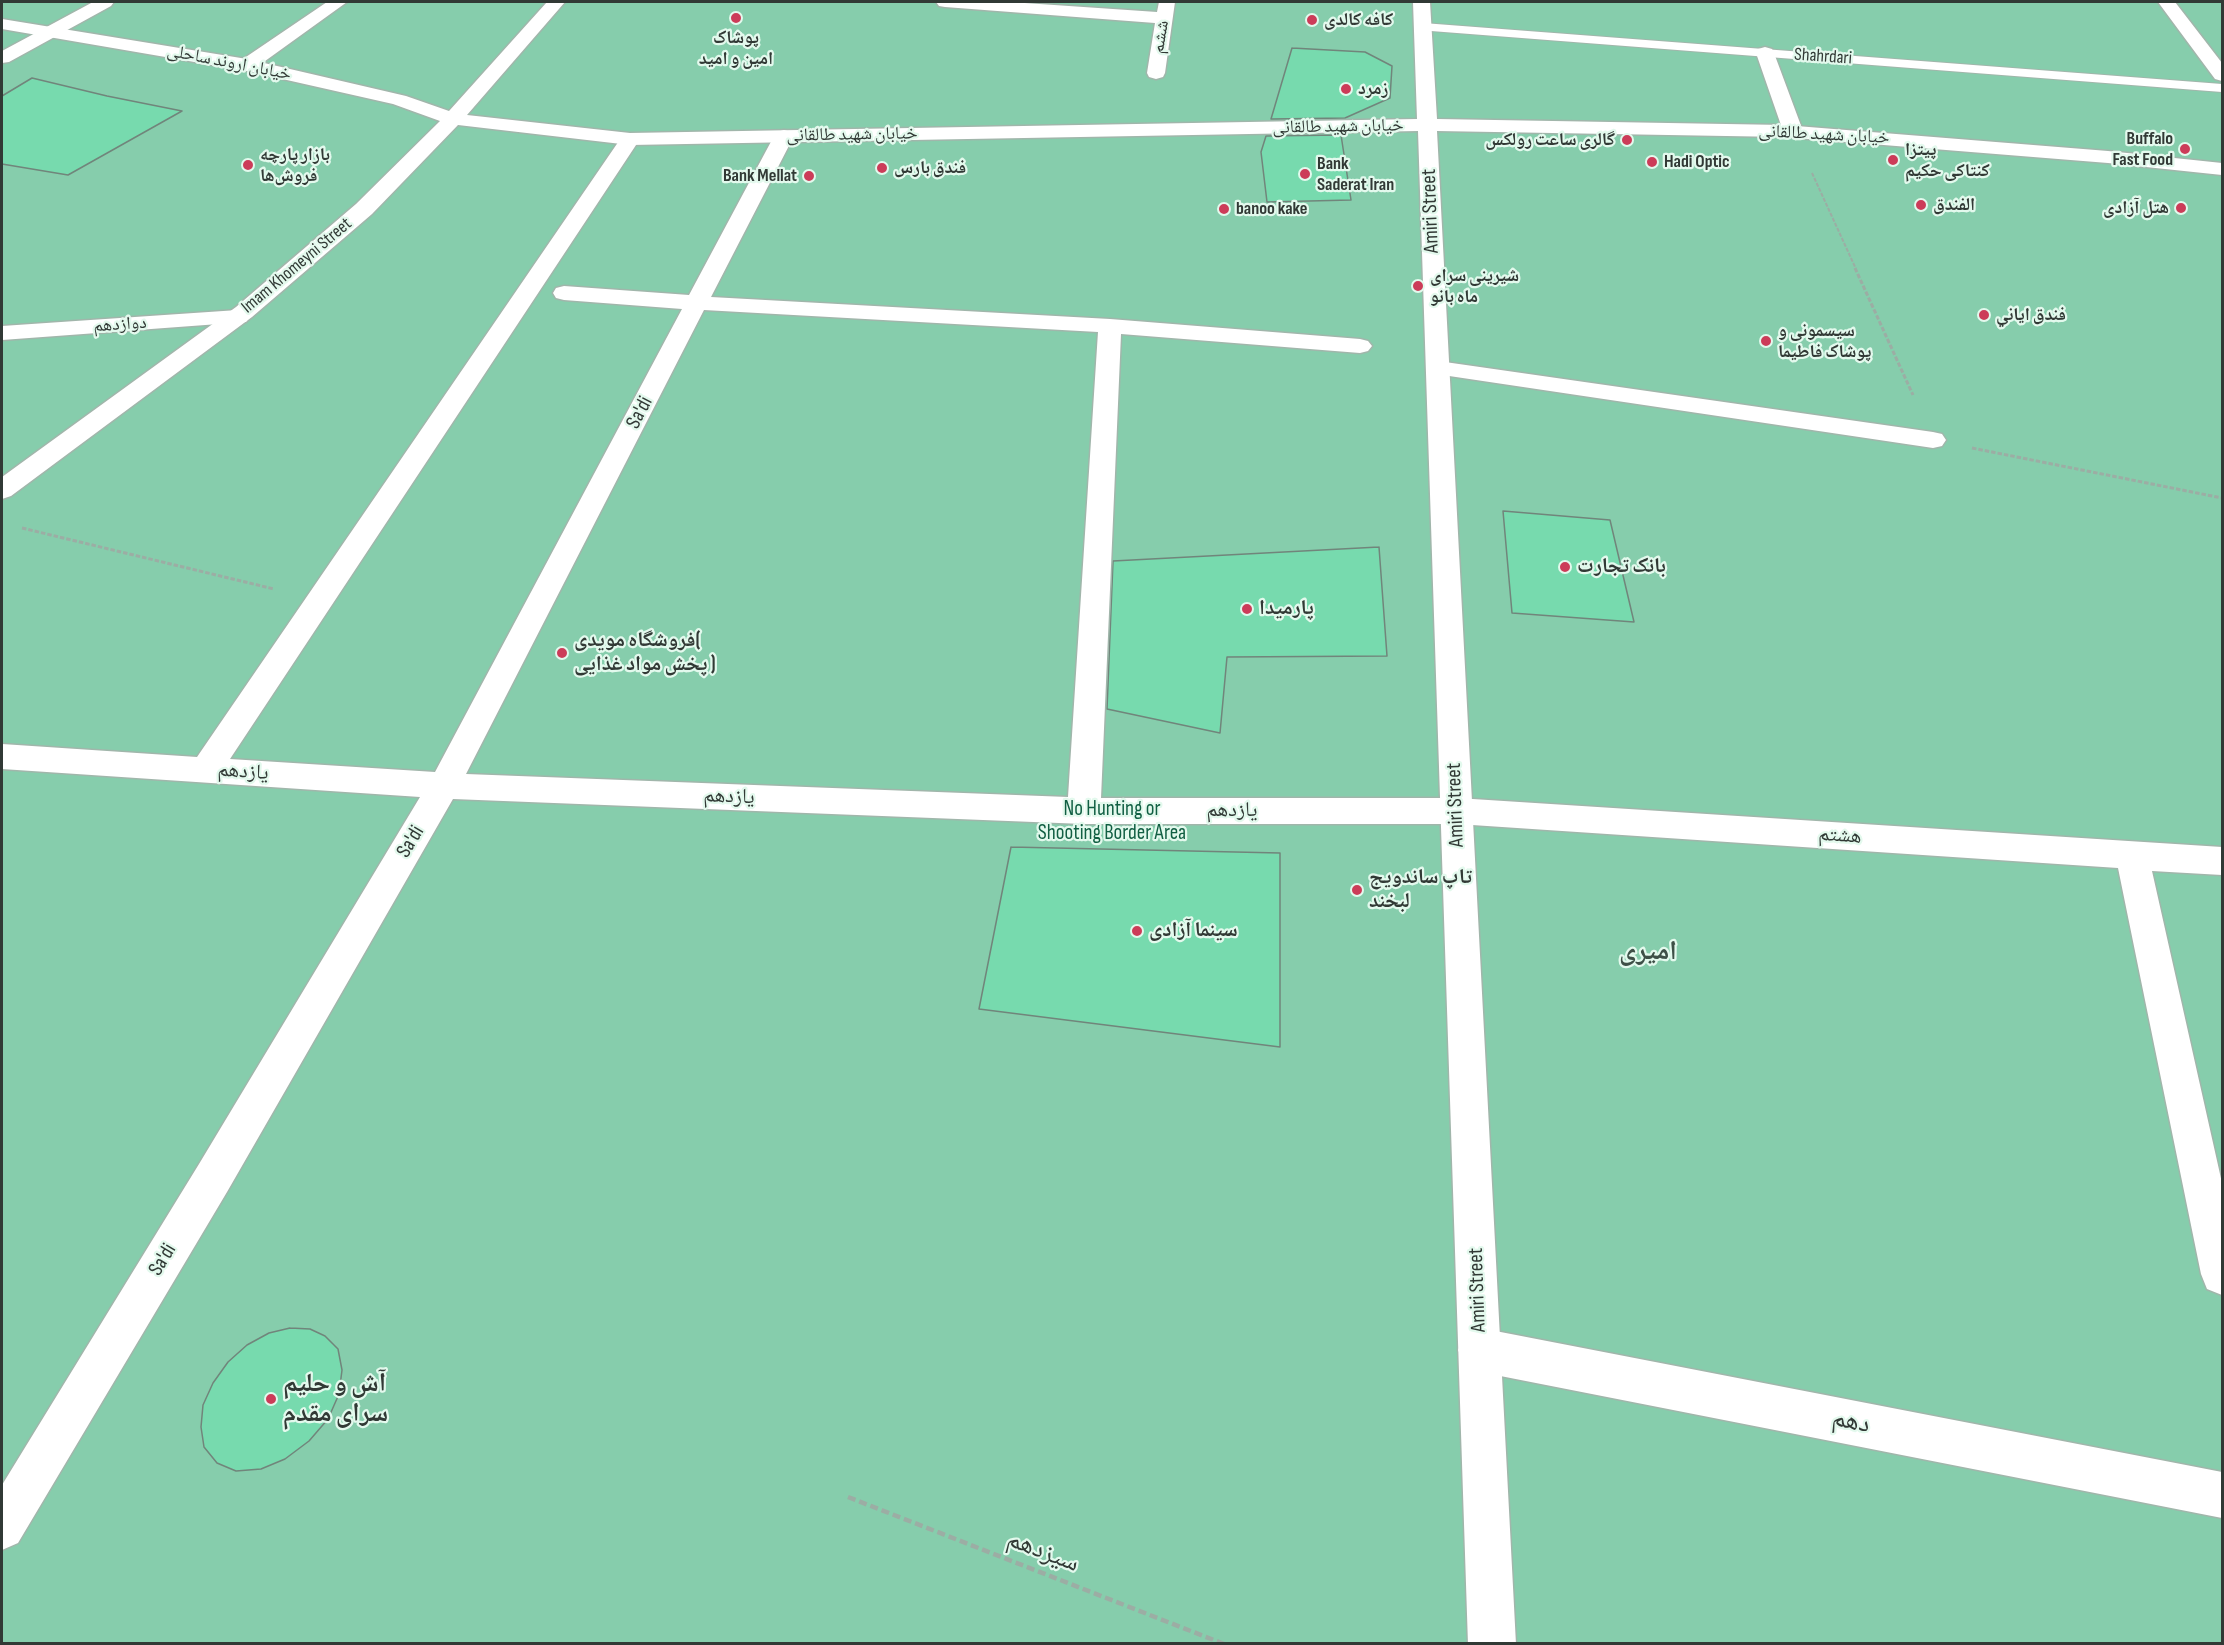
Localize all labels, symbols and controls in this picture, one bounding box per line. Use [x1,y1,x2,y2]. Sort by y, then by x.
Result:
place label: کافه کالدی [1324,9,1393,31]
marker: پوشاک‌ امین و امید [729,11,743,25]
marker: کافه کالدی [1305,13,1319,27]
street label: ششم [1148,19,1174,55]
place label: پوشاک‌ امین و امید [699,27,773,70]
street label: خیابان اروند ساحلی [165,40,293,86]
street label: Shahrdari [1793,44,1853,70]
place label: زمرد [1358,78,1388,100]
marker: زمرد [1339,82,1353,96]
street label: خیابان شهيد طالقانی [1272,115,1404,139]
street label: خیابان شهيد طالقانی [1758,121,1890,149]
street label: خیابان شهيد طالقانی [786,123,918,147]
place label: Buffalo Fast Food [2112,128,2173,170]
place label: گالری ساعت رولکس [1485,129,1615,151]
marker: گالری ساعت رولکس [1620,133,1634,147]
place label: پیتزا کنتاکی حکیم [1905,139,1990,182]
marker: Buffalo Fast Food [2178,142,2192,156]
place label: بازار پارچه فروش‌ها [260,144,330,186]
place label: Hadi Optic [1664,151,1730,173]
place label: Bank Saderat Iran [1317,153,1394,195]
marker: پیتزا کنتاکی حکیم [1886,153,1900,167]
marker: Hadi Optic [1645,155,1659,169]
place label: فندق بارس [894,157,966,179]
marker: بازار پارچه فروش‌ها [241,158,255,172]
marker: فندق بارس [875,161,889,175]
place label: Bank Mellat [723,165,797,187]
marker: Bank Saderat Iran [1298,167,1312,181]
street label: Amiri Street [1417,168,1445,254]
marker: Bank Mellat [802,169,816,183]
place label: الفندق [1933,194,1975,216]
place label: هتل آزادی [2103,197,2169,219]
place label: banoo kake [1236,198,1308,220]
marker: الفندق [1914,198,1928,212]
marker: هتل آزادی [2174,201,2188,215]
marker: banoo kake [1217,202,1231,216]
street label: Imam Khomeyni Street [237,214,357,318]
place label: شیرینی سرای ماه بانو [1430,265,1519,308]
marker: شیرینی سرای ماه بانو [1411,279,1425,293]
place label: فندق اياني [1996,304,2066,326]
marker: فندق اياني [1977,308,1991,322]
street label: دوازدهم [93,312,147,338]
place label: سیسمونی و پوشاک فاطیما [1778,320,1871,362]
marker: سیسمونی و پوشاک فاطیما [1759,334,1773,348]
street label: Sa'di [621,393,659,433]
place label: بانک تجارت [1577,554,1666,580]
marker: بانک تجارت [1558,560,1572,574]
place label: پارمیدا [1259,596,1314,622]
marker: پارمیدا [1240,602,1254,616]
place label: فروشگاه مویدی( پخش مواد غذایی ) [574,628,715,678]
marker: فروشگاه مویدی( پخش مواد غذایی ) [555,646,569,660]
street label: یازدهم [217,758,269,786]
street label: Amiri Street [1442,762,1470,848]
street label: یازدهم [703,784,755,810]
park label: No Hunting or Shooting Border Area [1038,797,1186,847]
street label: یازدهم [1206,798,1258,824]
street label: Sa'di [392,821,430,863]
street label: هشتم [1818,822,1862,850]
place label: تاپ ساندویج لبخند [1369,865,1472,915]
marker: تاپ ساندویج لبخند [1350,883,1364,897]
place label: سینما آزادی [1149,918,1238,944]
marker: سینما آزادی [1130,924,1144,938]
district label: امیری [1619,936,1677,968]
street label: Sa'di [144,1239,182,1281]
street label: Amiri Street [1464,1247,1492,1333]
place label: آش و حلیم سرای مقدم [283,1368,388,1430]
marker: آش و حلیم سرای مقدم [264,1392,278,1406]
street label: دهم [1830,1403,1872,1441]
street label: سیزدهم [1003,1524,1083,1580]

